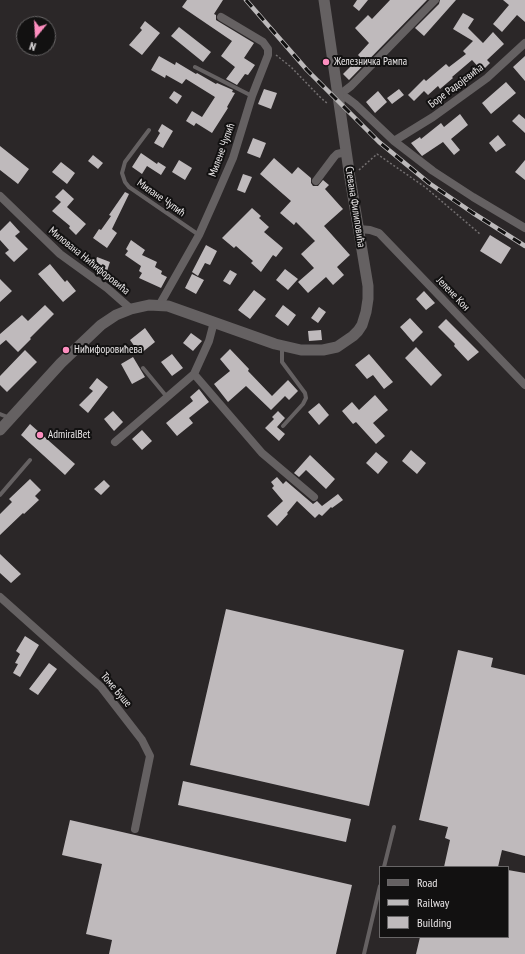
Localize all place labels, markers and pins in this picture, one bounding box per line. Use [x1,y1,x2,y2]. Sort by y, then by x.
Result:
place label: Железничка Рампа [334,55,407,69]
marker: Железничка Рампа [321,57,331,67]
place label: Нићифоровићева [74,343,142,357]
marker: Нићифоровићева [61,345,71,355]
place label: AdmiralBet [48,428,90,442]
marker: AdmiralBet [35,430,45,440]

